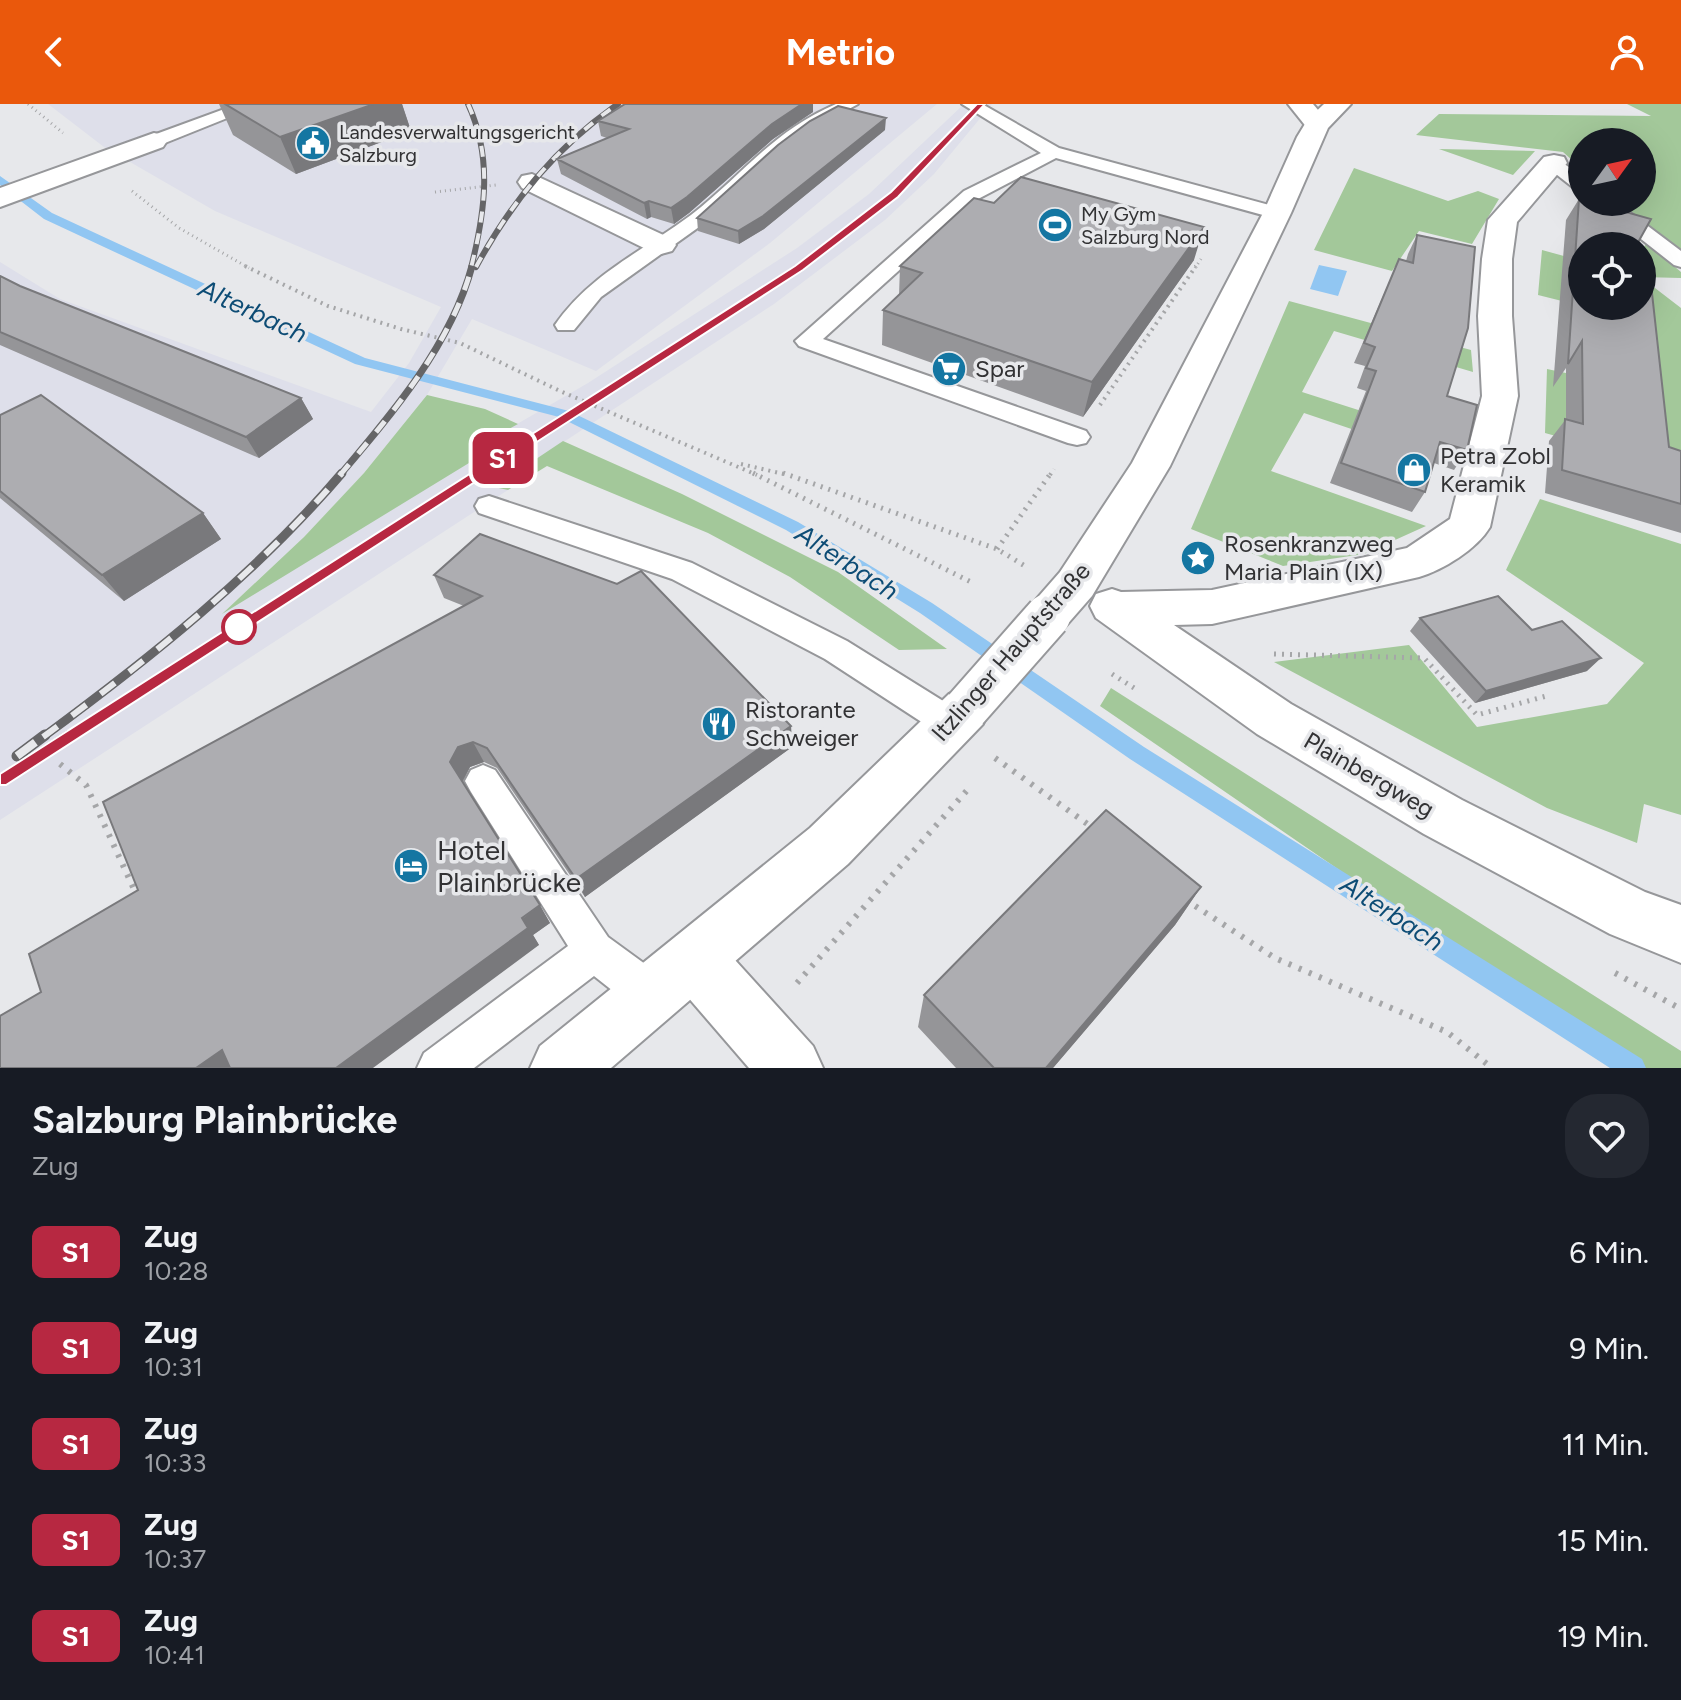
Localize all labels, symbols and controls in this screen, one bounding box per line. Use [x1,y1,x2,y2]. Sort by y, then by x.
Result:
icon: back [32,30,76,74]
icon: person [1605,30,1649,74]
text: Metrio [786,31,895,74]
place label: Landesverwaltungsgericht Salzburg [339,120,575,167]
public building icon: Landesverwaltungsgericht Salzburg [294,124,332,162]
north arrow [1568,128,1656,216]
map controls [1568,128,1656,320]
place label: My Gym Salzburg Nord [1081,202,1210,249]
sports icon: My Gym Salzburg Nord [1036,206,1074,244]
button: locate [1568,232,1656,320]
water label: Alterbach [193,272,312,350]
supermarket icon: Spar [930,350,968,388]
place label: Spar [975,354,1024,383]
line badge: S1 [467,432,539,484]
text: S1 [489,441,517,475]
place label: Petra Zobl Keramik [1440,441,1551,498]
shop icon: Petra Zobl Keramik [1395,451,1433,489]
water label: Alterbach [789,517,904,607]
place label: Rosenkranzweg Maria Plain (IX) [1224,529,1394,586]
place icon: Rosenkranzweg Maria Plain (IX) [1179,539,1217,577]
street label: Itzlinger Hauptstraße [925,556,1096,747]
unlabelled marker [222,610,256,644]
place label: Ristorante Schweiger [745,695,858,752]
restaurant icon: Ristorante Schweiger [700,705,738,743]
street label: Plainbergweg [1299,726,1439,823]
place label: Hotel Plainbrücke [437,833,581,899]
hotel icon: Hotel Plainbrücke [392,847,430,885]
water label: Alterbach [1334,868,1449,958]
button: heart [1565,1094,1649,1178]
text: Salzburg Plainbrücke [32,1097,397,1143]
text: Zug [32,1150,78,1182]
text: Zug [144,1218,198,1255]
text: 6 Min. [1569,1234,1649,1271]
text: S1 [62,1235,90,1269]
text: 10:28 [144,1255,208,1287]
text: Zug [144,1314,198,1351]
text: 9 Min. [1569,1330,1649,1367]
text: S1 [62,1331,90,1365]
text: 10:31 [144,1351,203,1383]
text: Zug [144,1410,198,1447]
text: 11 Min. [1561,1426,1649,1463]
text: S1 [62,1427,90,1461]
text: 10:33 [144,1447,206,1479]
text: Zug [144,1506,198,1543]
text: 15 Min. [1557,1522,1649,1559]
text: S1 [62,1523,90,1557]
text: 10:37 [144,1543,206,1575]
text: Zug [144,1602,198,1639]
text: 19 Min. [1557,1618,1649,1655]
text: S1 [62,1619,90,1653]
text: 10:41 [144,1639,205,1671]

